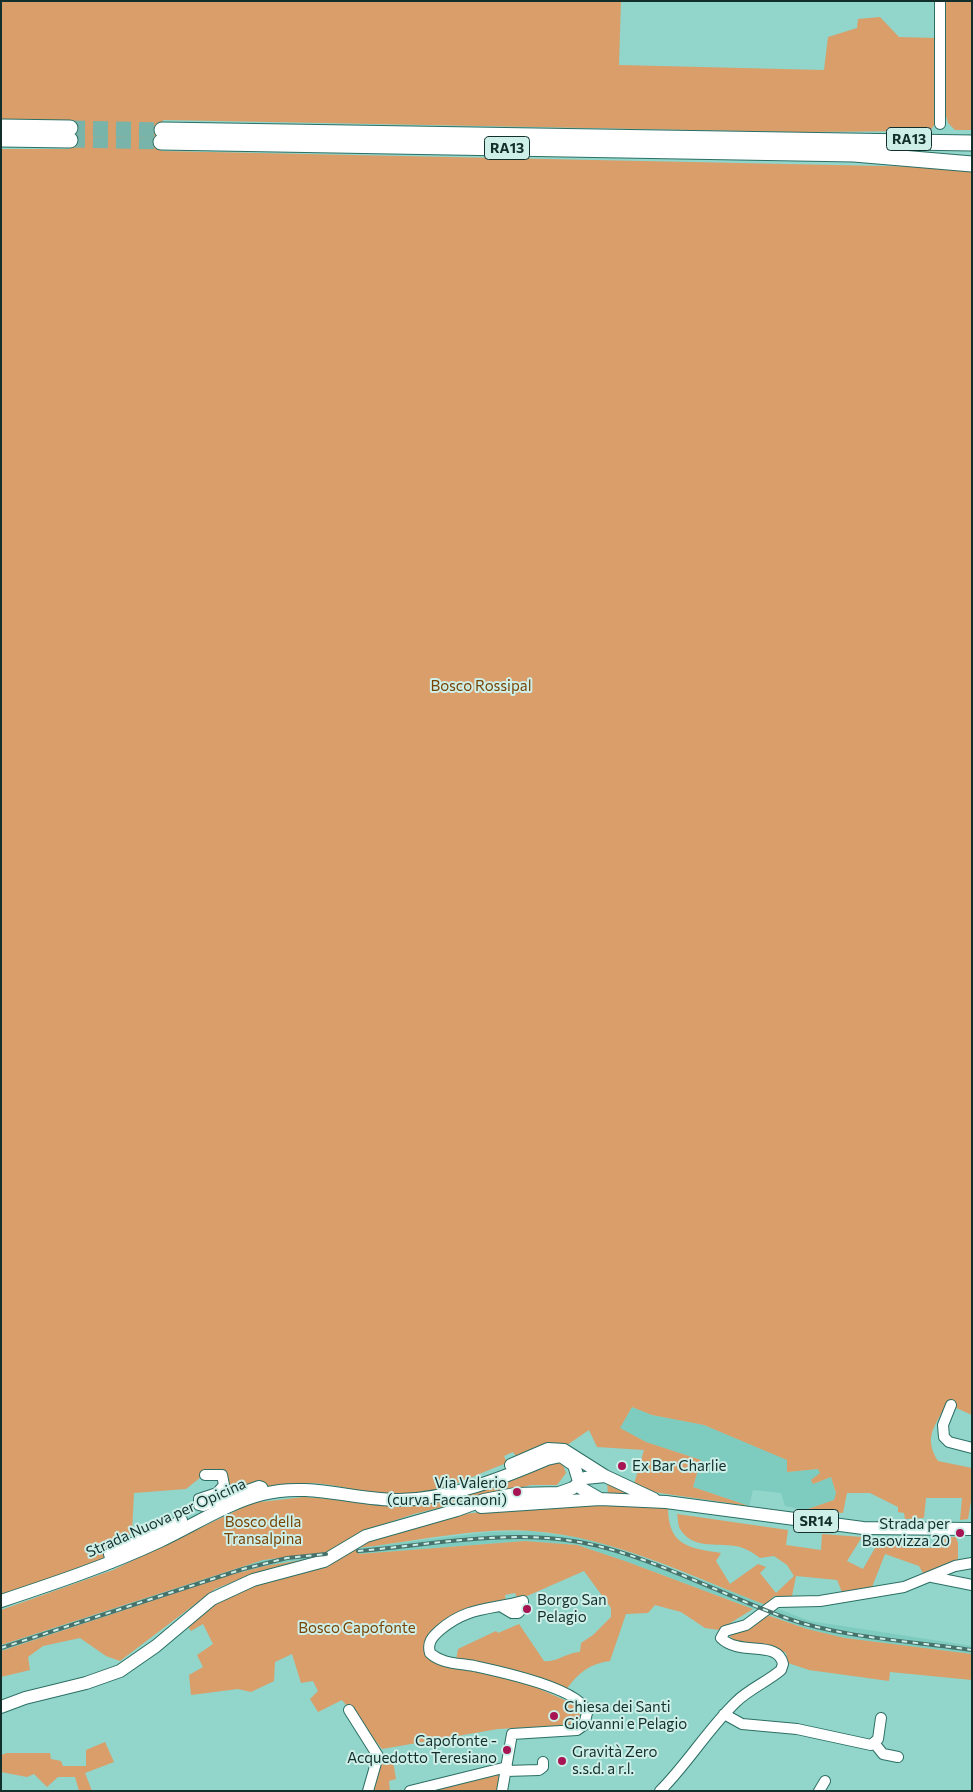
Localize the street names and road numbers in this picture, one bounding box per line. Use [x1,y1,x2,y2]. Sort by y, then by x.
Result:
road number: RA13 [886,128,932,150]
road number: RA13 [484,136,530,160]
street label: Strada Nuova per Opicina [83,1475,249,1561]
road number: SR14 [794,1510,838,1532]

